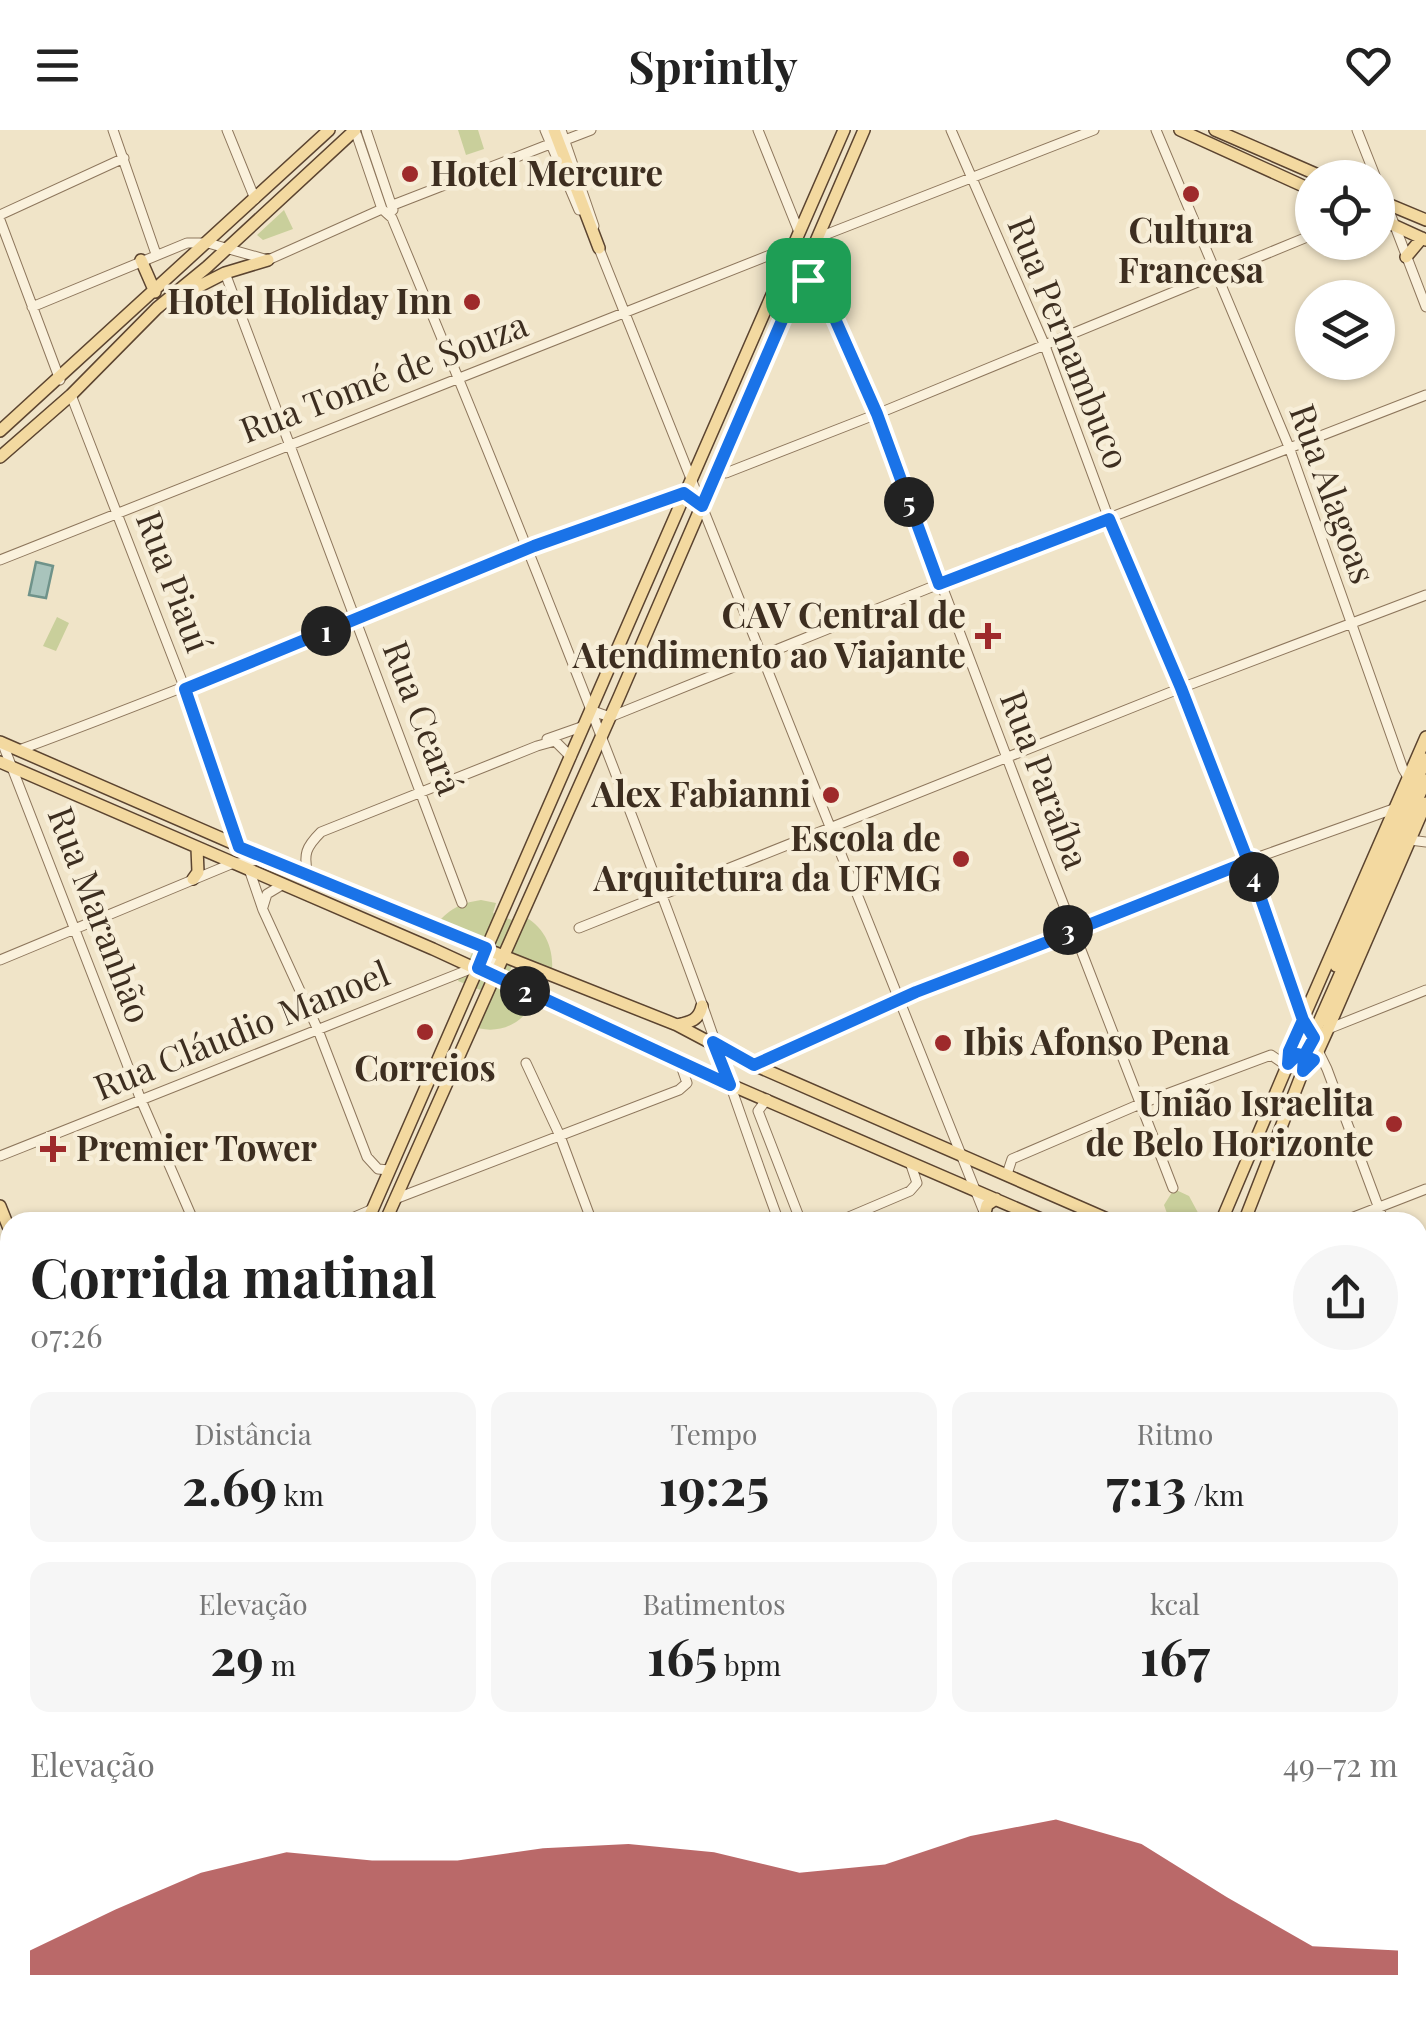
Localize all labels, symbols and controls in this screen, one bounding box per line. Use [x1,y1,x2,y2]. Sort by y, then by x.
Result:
text: Sprintly [628,35,798,95]
icon: menu [30,38,85,93]
icon: heart [1341,38,1396,93]
place label: Hotel Mercure [430,148,663,195]
map controls [1295,160,1395,380]
button: locate [1295,160,1395,260]
marker: Hotel Mercure [399,163,421,185]
marker: Cultura Francesa [1180,183,1202,205]
place label: Cultura Francesa [1118,205,1264,292]
street label: Rua Pernambuco [998,209,1142,475]
pin [766,238,851,323]
icon: arrive [781,253,836,308]
place label: Hotel Holiday Inn [167,276,453,323]
button: layers [1295,280,1395,380]
marker: Hotel Holiday Inn [461,291,483,313]
street label: Rua Tomé de Souza [233,299,534,452]
street label: Rua Alagoas [1280,397,1388,589]
pin: 5 [884,477,934,527]
text: 5 [903,483,915,520]
street label: Rua Piauí [127,504,224,658]
place label: CAV Central de Atendimento ao Viajante [572,590,966,677]
pin: 1 [301,606,351,656]
text: 1 [321,612,331,649]
marker: CAV Central de Atendimento ao Viajante [975,623,1001,649]
street label: Rua Ceará [374,634,475,801]
street label: Rua Paraíba [991,683,1102,875]
place label: Alex Fabianni [591,769,811,816]
marker: Alex Fabianni [820,784,842,806]
street label: Rua Maranhão [39,799,164,1029]
place label: Escola de Arquitetura da UFMG [592,813,941,900]
marker: Escola de Arquitetura da UFMG [950,848,972,870]
pin: 4 [1229,852,1279,902]
text: 4 [1247,858,1261,895]
pin: 3 [1043,905,1093,955]
text: 3 [1061,911,1075,948]
street label: Rua Cláudio Manoel [86,948,396,1109]
pin: 2 [500,966,550,1016]
text: 2 [518,972,532,1009]
place label: Ibis Afonso Pena [963,1017,1230,1064]
marker: Correios [414,1021,436,1043]
marker: Ibis Afonso Pena [932,1032,954,1054]
place label: Correios [354,1043,496,1090]
place label: União Israelita de Belo Horizonte [1085,1078,1374,1165]
marker: União Israelita de Belo Horizonte [1383,1113,1405,1135]
place label: Premier Tower [76,1123,318,1170]
marker: Premier Tower [40,1136,66,1162]
text: Corrida matinal [30,1238,437,1312]
button: share [1293,1245,1398,1350]
text: 07:26 [30,1313,103,1356]
text: Distância [194,1415,312,1452]
text: Tempo [671,1415,757,1452]
text: Ritmo [1137,1415,1213,1452]
text: 2.69 [182,1452,277,1519]
text: 19:25 [659,1452,769,1519]
text: 7:13 [1106,1452,1186,1519]
text: km [277,1476,324,1513]
text: /km [1186,1476,1244,1513]
text: Elevação [198,1585,308,1622]
text: Batimentos [642,1585,786,1622]
text: kcal [1150,1585,1200,1622]
text: 29 [210,1622,264,1689]
text: 165 [647,1622,717,1689]
text: 167 [1140,1622,1210,1689]
text: m [264,1646,296,1683]
text: bpm [717,1646,781,1683]
text: Elevação [30,1742,155,1785]
text: 49–72 m [1283,1742,1398,1785]

